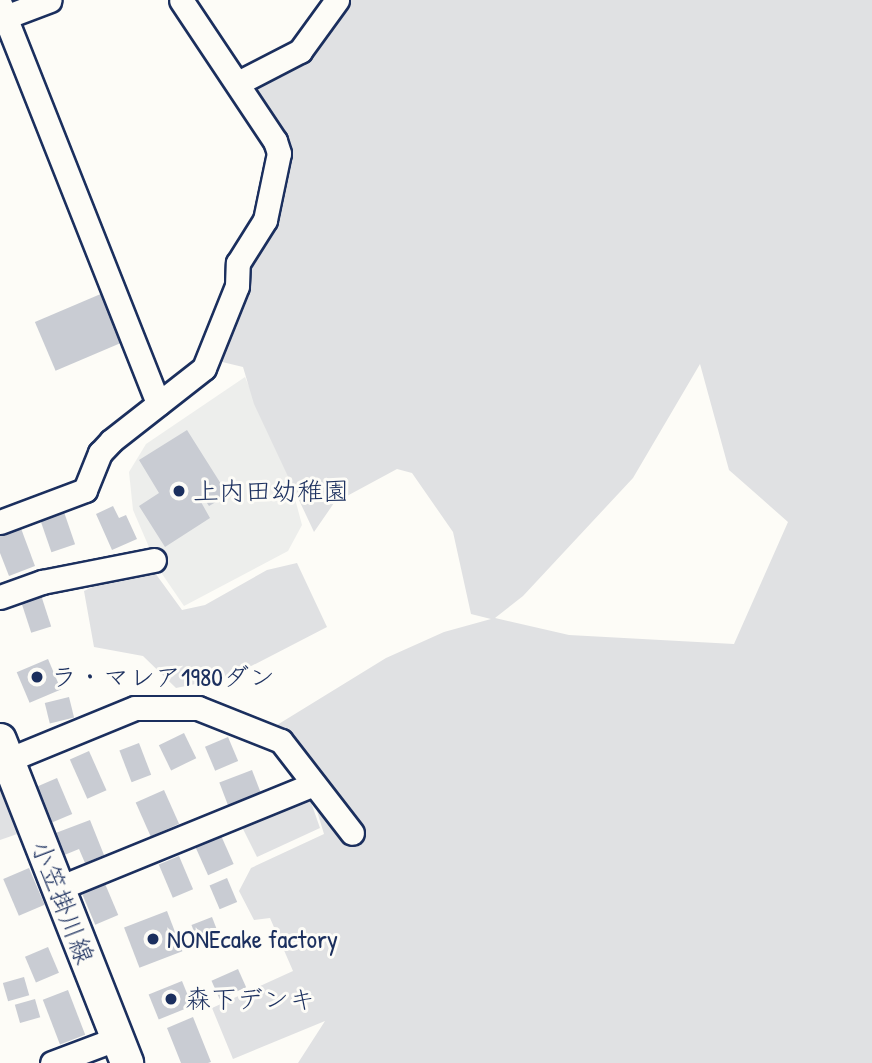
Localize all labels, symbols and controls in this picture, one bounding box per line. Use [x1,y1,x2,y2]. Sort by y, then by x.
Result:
place label: 上内田幼稚園 [193,475,349,507]
marker: 上内田幼稚園 [171,483,187,499]
place label: ラ・マレア1980ダン [51,661,275,693]
marker: ラ・マレア1980ダン [29,669,45,685]
street label: 小笠掛川線 [25,836,101,968]
place label: NONEcake factory [167,923,338,955]
marker: NONEcake factory [145,931,161,947]
place label: 森下デンキ [185,983,315,1015]
marker: 森下デンキ [163,991,179,1007]

